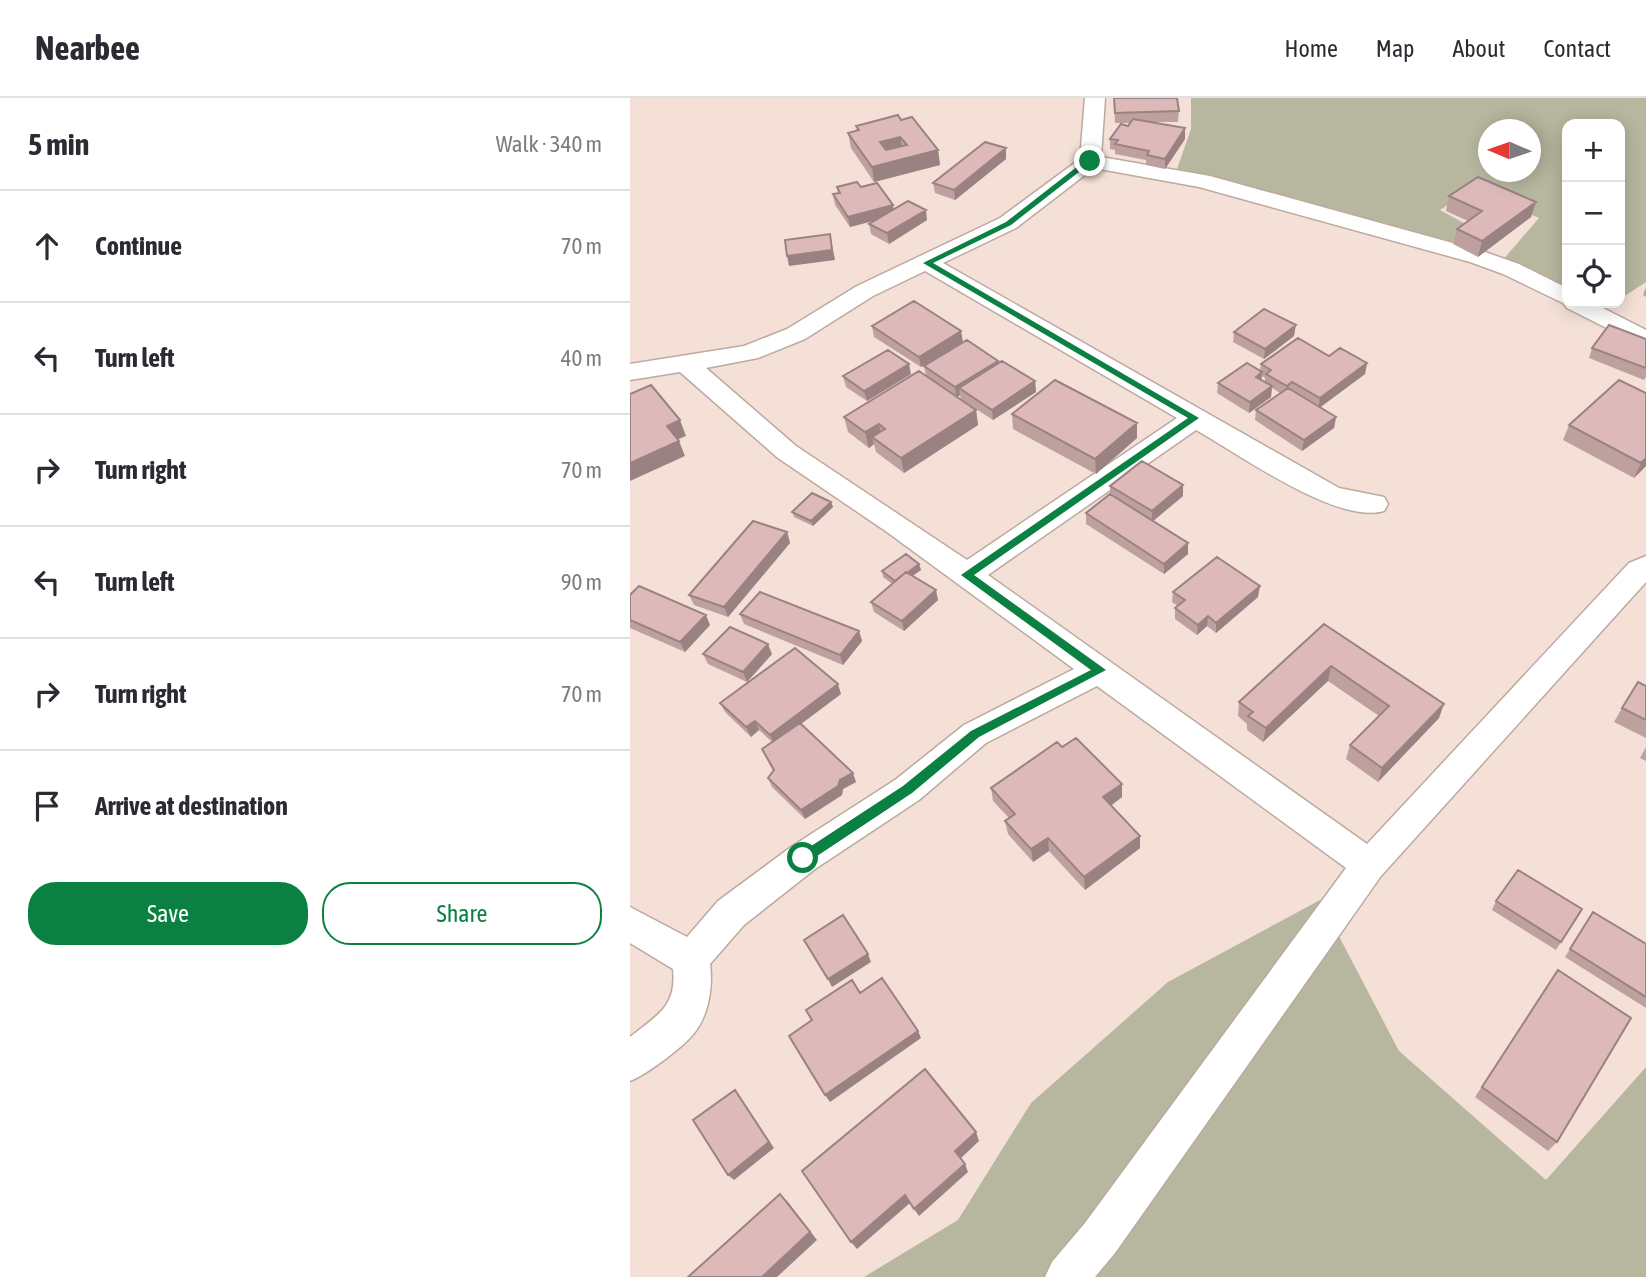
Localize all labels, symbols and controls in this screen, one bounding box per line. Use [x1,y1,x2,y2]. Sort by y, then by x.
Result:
text: Nearbee [35,29,140,67]
text: Home [1284,35,1338,62]
text: Map [1376,35,1414,62]
text: About [1452,35,1505,62]
text: Contact [1543,35,1611,62]
north arrow [1478,119,1541,182]
map controls [1562,119,1625,308]
button: + [1562,119,1625,182]
text: 5 min [28,127,89,161]
text: Walk · 340 m [496,131,602,157]
route end [1074,145,1105,176]
button: − [1562,182,1625,245]
icon: ahead [28,227,66,265]
text: Continue [95,231,182,261]
text: 70 m [561,233,602,259]
button: locate [1562,245,1625,308]
icon: left [28,339,66,377]
text: Turn left [95,343,175,373]
text: 40 m [561,345,602,371]
icon: right [28,451,66,489]
text: Turn right [95,455,186,485]
text: 70 m [561,457,602,483]
icon: left [28,563,66,601]
text: Turn left [95,567,175,597]
text: 90 m [561,569,602,595]
icon: right [28,675,66,713]
text: Turn right [95,679,186,709]
text: 70 m [561,681,602,707]
icon: arrive [28,787,66,825]
text: Arrive at destination [95,791,288,821]
route start [787,842,818,873]
button: Save [28,882,308,945]
button: Share [322,882,602,945]

